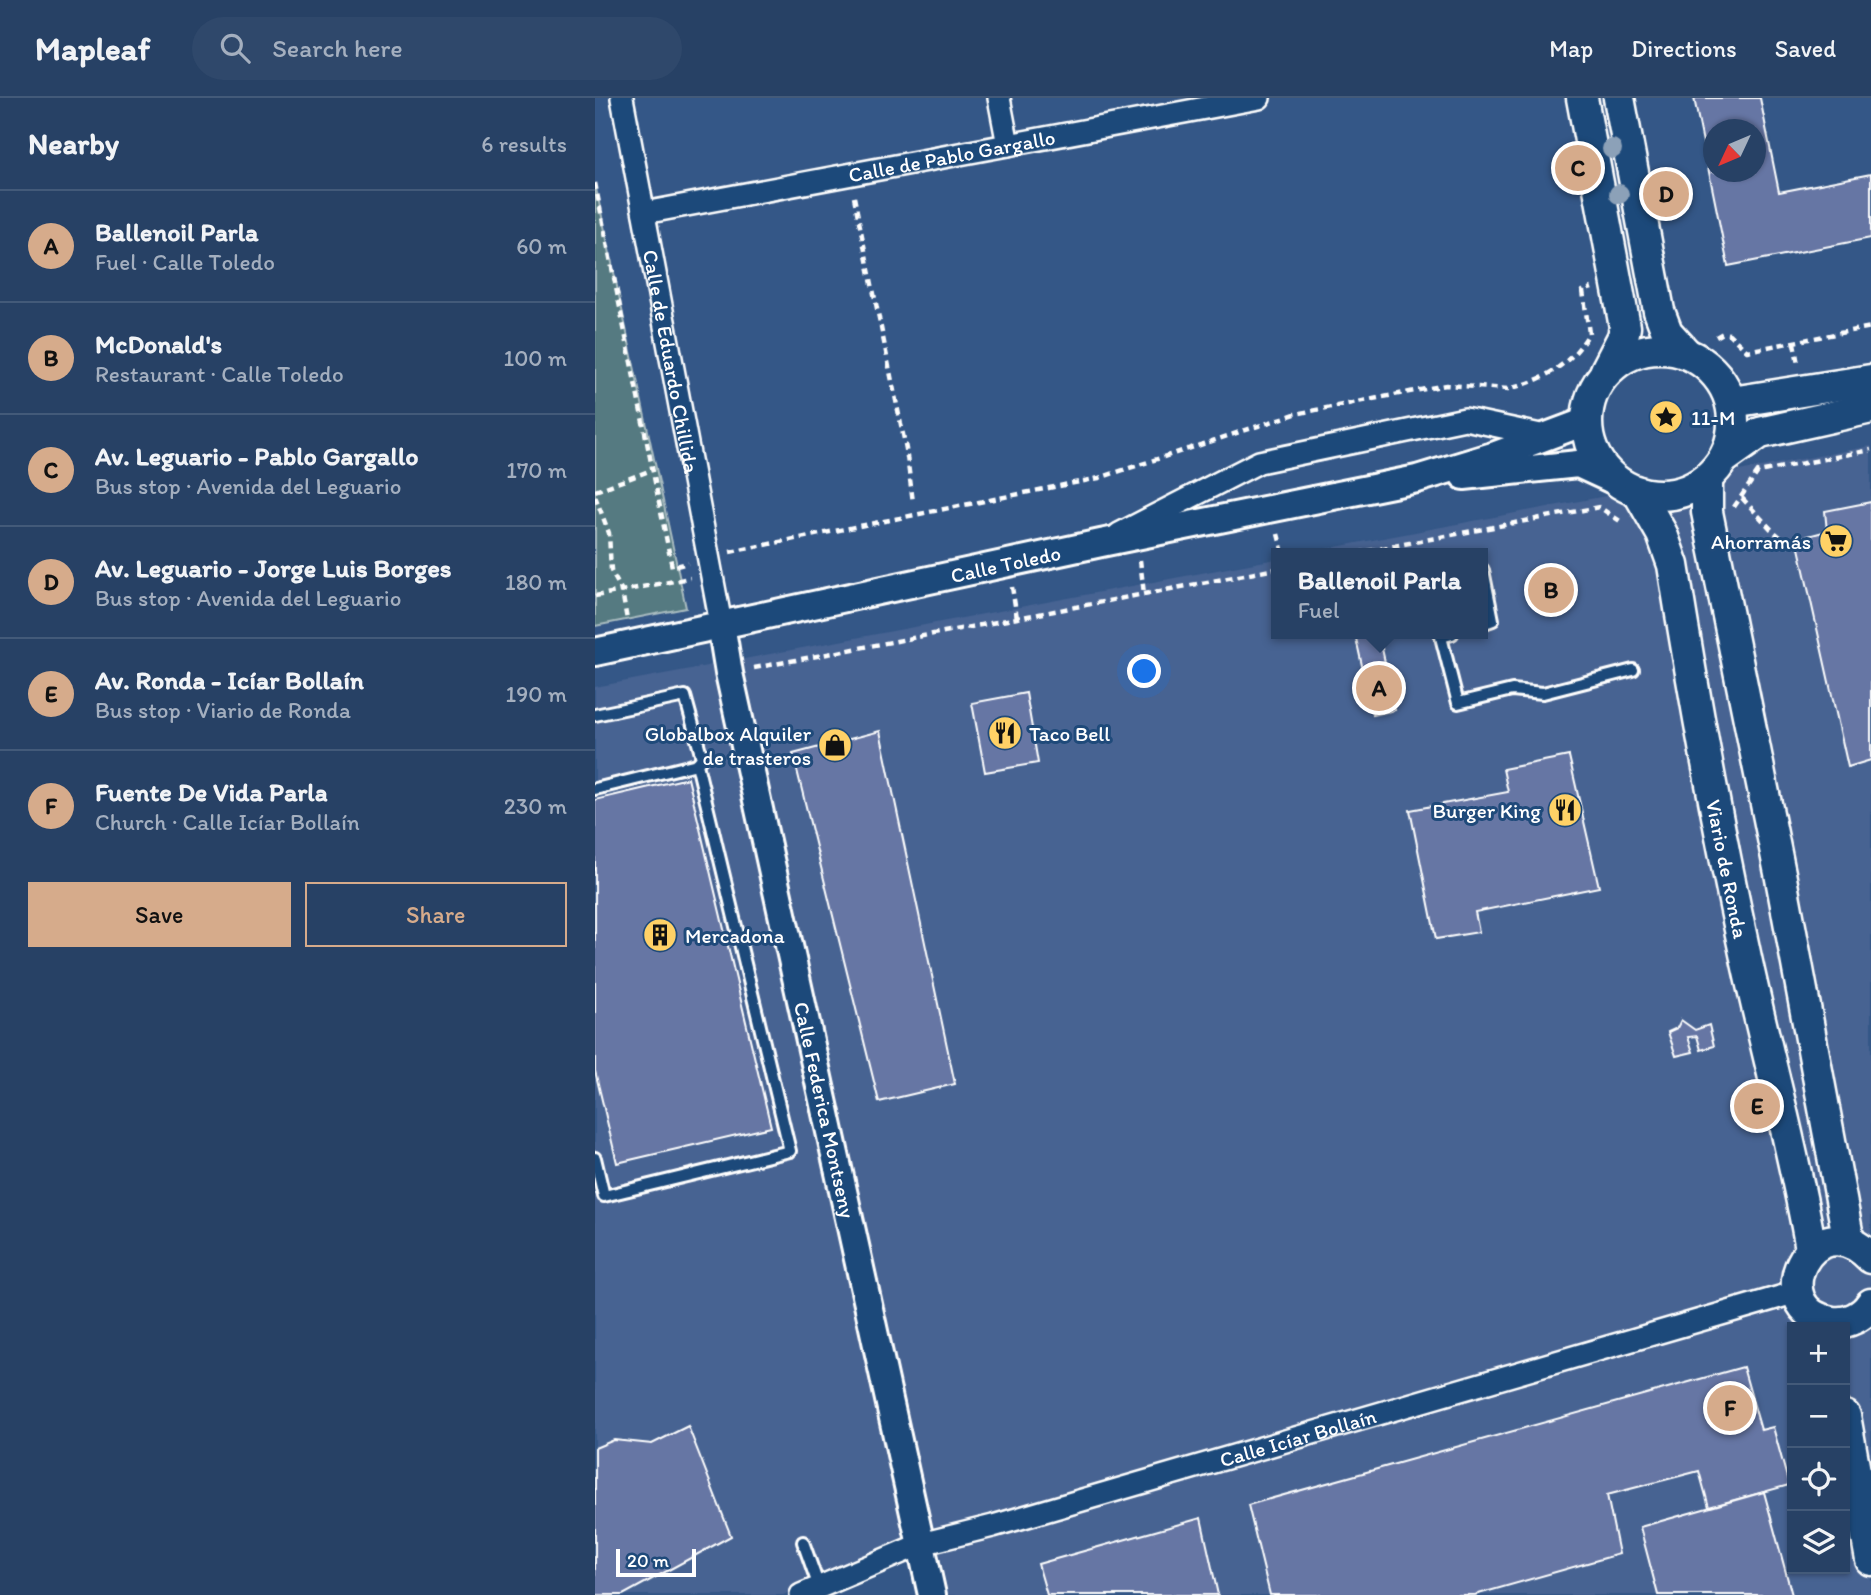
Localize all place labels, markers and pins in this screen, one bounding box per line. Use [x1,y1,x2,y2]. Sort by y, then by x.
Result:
pin: C [1555,142,1601,194]
pin: D [1643,168,1689,220]
place icon: 11-M [1647,398,1685,436]
place label: 11-M [1691,405,1735,430]
supermarket icon: Ahorramás [1817,522,1855,560]
place label: Ahorramás [1711,529,1811,554]
pin: B [1528,564,1574,616]
pin: A [1356,662,1402,714]
restaurant icon: Taco Bell [986,714,1024,752]
place label: Globalbox Alquiler de trasteros [645,721,812,770]
place label: Taco Bell [1029,721,1110,746]
shop icon: Globalbox Alquiler de trasteros [816,726,854,764]
restaurant icon: Burger King [1546,791,1584,829]
place label: Burger King [1432,798,1541,823]
building icon: Mercadona [641,916,679,954]
place label: Mercadona [685,923,785,948]
pin: E [1734,1080,1780,1132]
pin: F [1707,1382,1753,1434]

